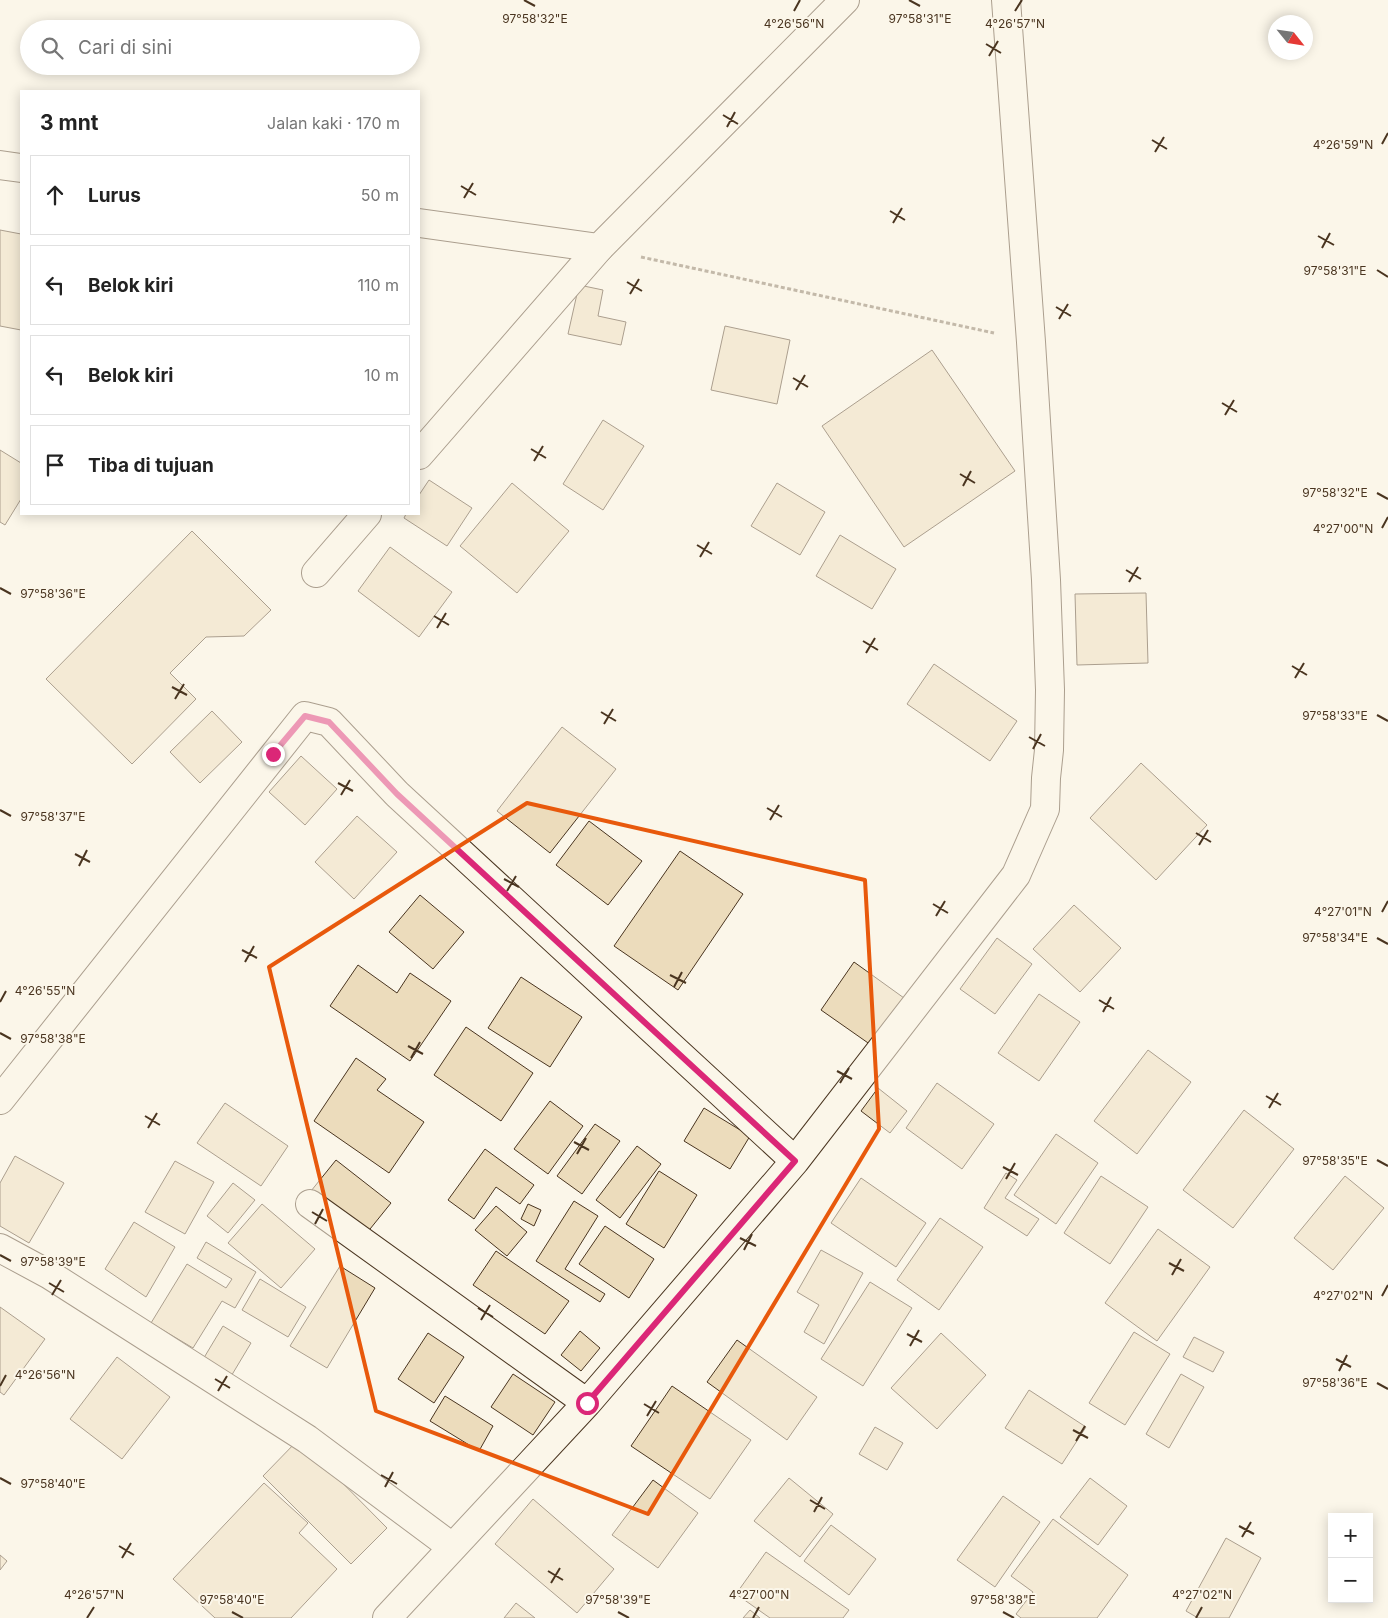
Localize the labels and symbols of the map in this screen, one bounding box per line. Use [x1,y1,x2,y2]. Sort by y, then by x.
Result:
text: 97°58'32"E [502,11,568,26]
text: 97°58'31"E [889,11,951,26]
north arrow [1268,15,1313,60]
text: 4°26'56"N [764,16,824,31]
text: 4°26'57"N [985,16,1045,31]
text: 4°26'59"N [1313,137,1373,152]
text: 97°58'31"E [1304,263,1366,278]
text: 97°58'32"E [1302,485,1368,500]
text: 4°27'00"N [1313,521,1373,536]
text: 97°58'36"E [20,586,86,601]
text: 97°58'33"E [1302,708,1368,723]
route end [262,743,285,766]
text: 97°58'37"E [21,809,85,824]
text: 4°27'01"N [1314,904,1372,919]
text: 97°58'34"E [1302,930,1368,945]
text: 4°26'55"N [15,983,75,998]
text: 97°58'38"E [20,1031,86,1046]
text: 97°58'35"E [1302,1153,1368,1168]
text: 97°58'39"E [20,1254,86,1269]
text: 4°27'02"N [1313,1288,1373,1303]
text: 4°26'56"N [15,1367,75,1382]
text: 97°58'36"E [1302,1375,1368,1390]
route start [576,1392,599,1415]
text: 97°58'40"E [20,1476,86,1491]
text: 4°26'57"N [64,1587,124,1602]
text: 4°27'00"N [729,1587,789,1602]
text: 4°27'02"N [1172,1587,1232,1602]
text: 97°58'40"E [199,1592,265,1607]
text: 97°58'39"E [585,1592,651,1607]
text: 97°58'38"E [970,1592,1036,1607]

